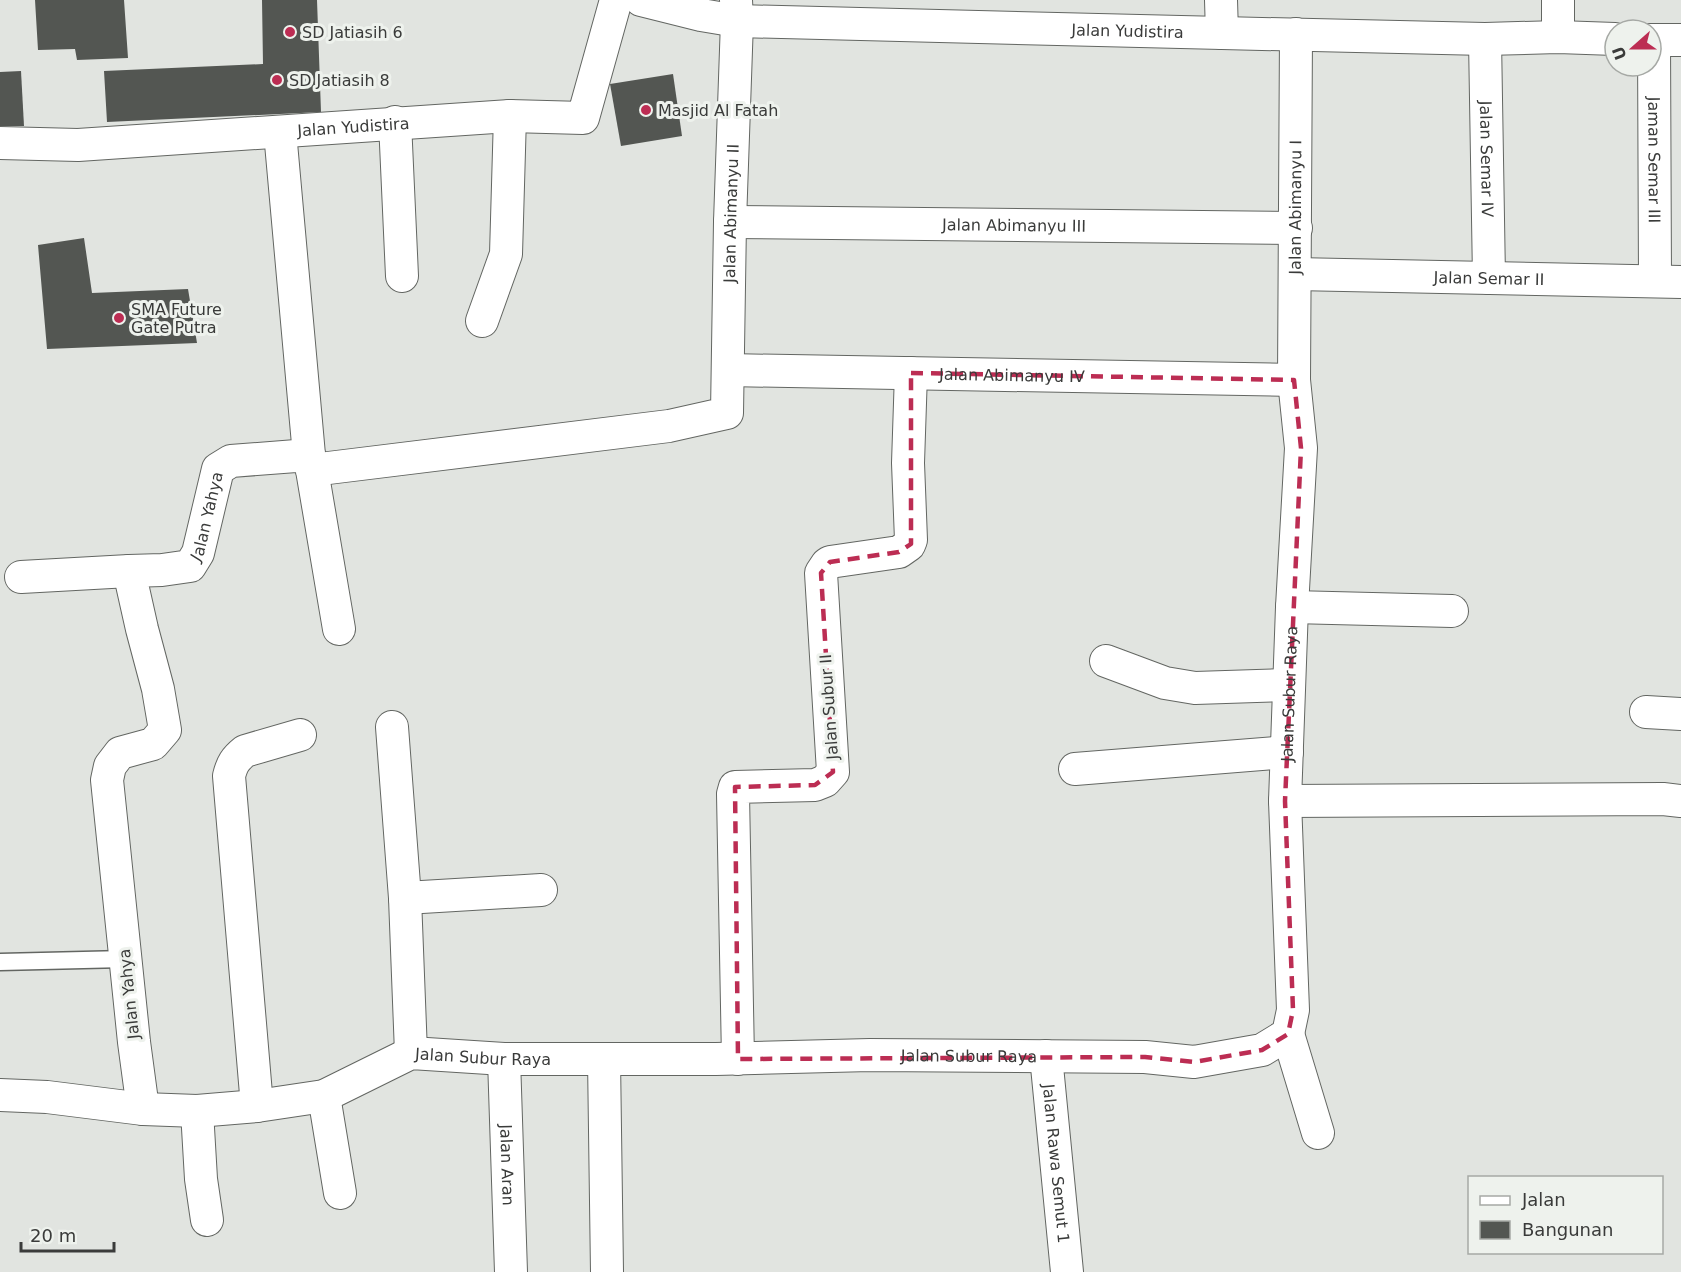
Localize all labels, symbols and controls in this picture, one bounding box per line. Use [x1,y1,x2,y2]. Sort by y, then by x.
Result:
north arrow [1603,18,1663,78]
street label: Jalan Yudistira [1070,20,1184,42]
place label: SD Jatiasih 6 [302,23,403,42]
marker: SD Jatiasih 6 [283,25,297,39]
text: U [1608,44,1631,63]
place label: SD Jatiasih 8 [289,71,390,90]
marker: SD Jatiasih 8 [270,73,284,87]
street label: Jaman Semar III [1645,96,1664,223]
street label: Jalan Semar IV [1477,99,1497,218]
place label: Masjid Al Fatah [658,101,778,120]
marker: Masjid Al Fatah [639,103,653,117]
street label: Jalan Yudistira [296,113,410,140]
street label: Jalan Abimanyu I [1285,140,1305,276]
street label: Jalan Abimanyu II [720,143,742,284]
street label: Jalan Abimanyu III [941,215,1086,235]
street label: Jalan Semar II [1433,267,1544,289]
place label: SMA Future Gate Putra [131,300,222,337]
marker: SMA Future Gate Putra [112,311,126,325]
street label: Jalan Abimanyu IV [938,364,1085,386]
street label: Jalan Yahya [185,470,227,565]
street label: Jalan Subur Raya [1277,625,1301,763]
street label: Jalan Subur II [816,654,842,761]
street label: Jalan Yahya [115,948,143,1041]
street label: Jalan Subur Raya [413,1044,551,1069]
street label: Jalan Subur Raya [900,1046,1037,1066]
street label: Jalan Rawa Semut 1 [1039,1082,1074,1244]
street label: Jalan Aran [497,1123,518,1206]
legend [1468,1176,1663,1254]
text: Jalan [1521,1189,1566,1210]
scale bar [21,1215,114,1253]
text: Bangunan [1522,1219,1613,1240]
text: 20 m [30,1225,76,1246]

